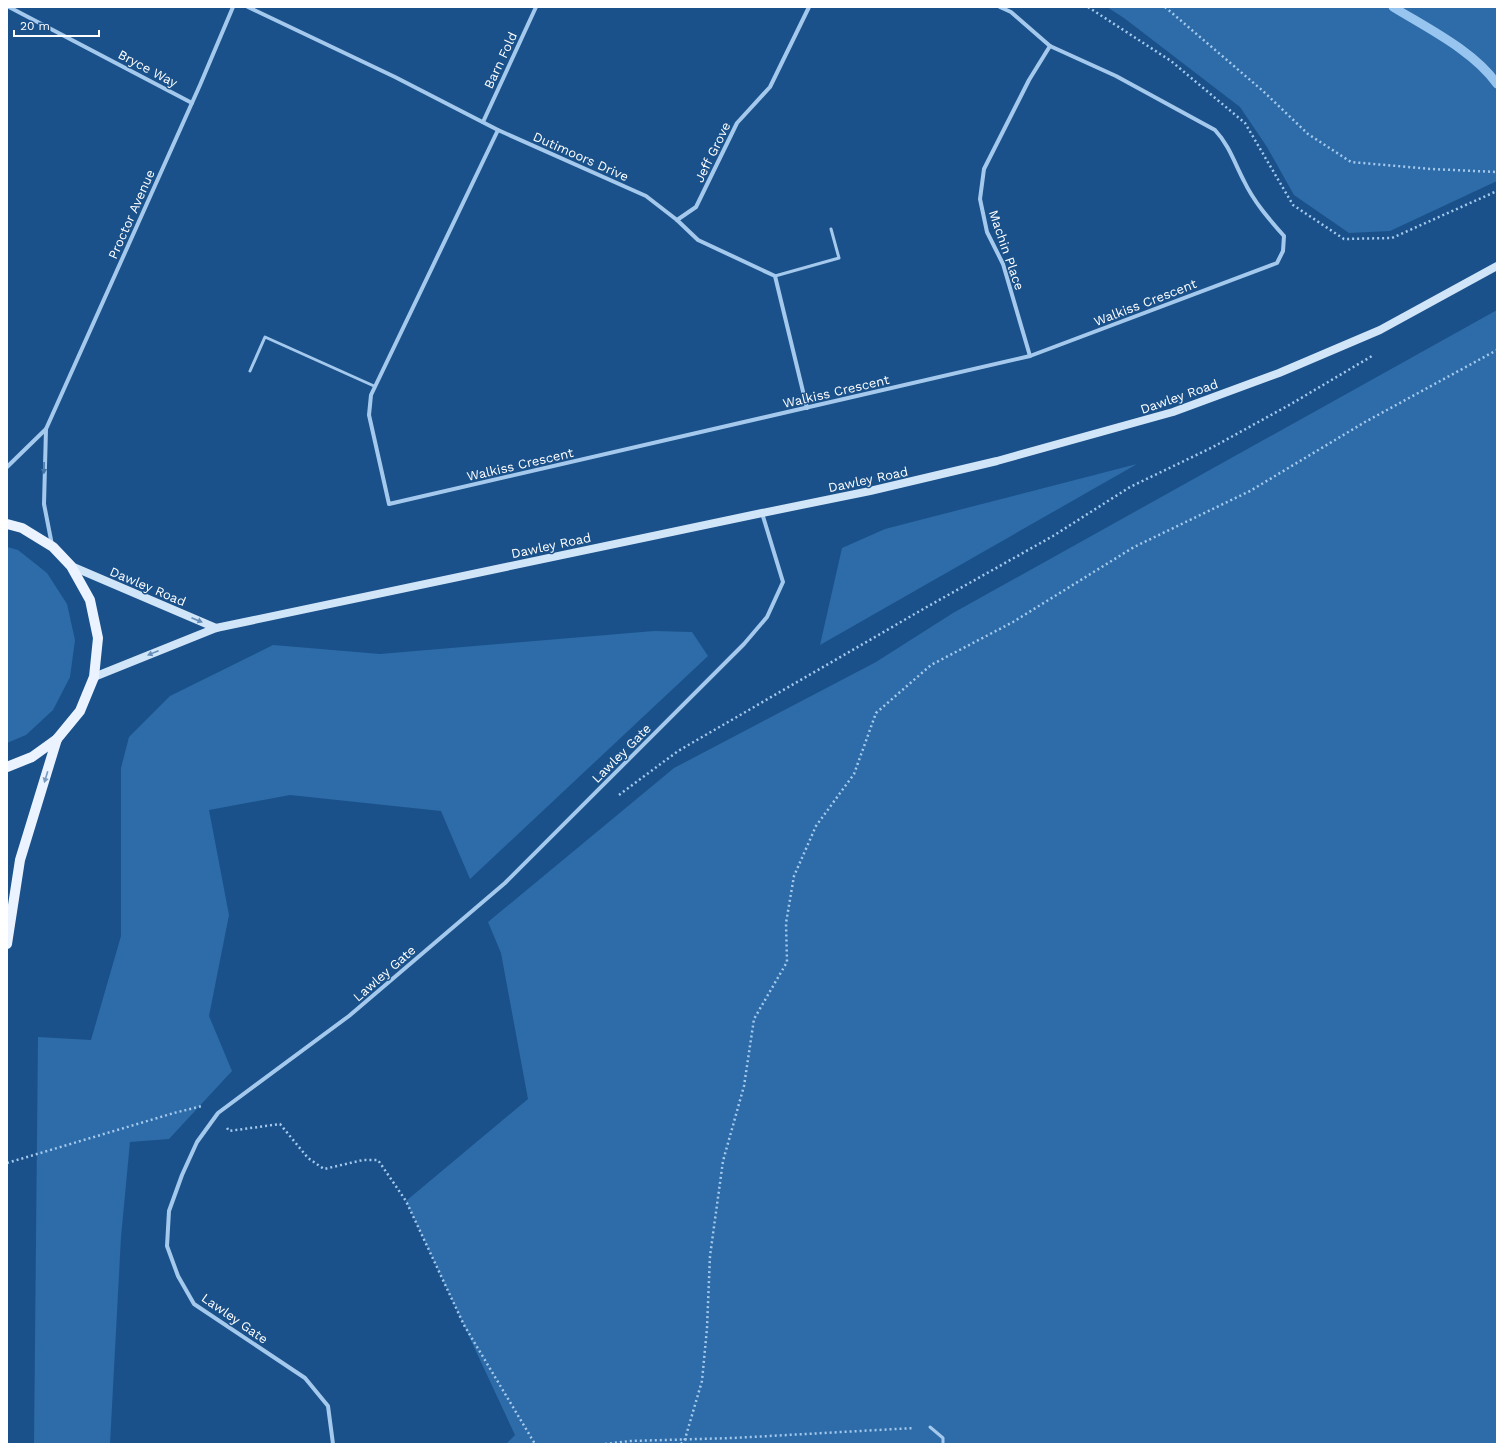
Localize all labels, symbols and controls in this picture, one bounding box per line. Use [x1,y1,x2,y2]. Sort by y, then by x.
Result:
scale bar [14,12,99,38]
text: 20 m [20,19,50,33]
street label: Barn Fold [481,29,520,91]
street label: Bryce Way [116,47,180,90]
street label: Jeff Grove [691,120,734,185]
street label: Dutimoors Drive [531,129,631,184]
street label: Proctor Avenue [105,167,158,261]
street label: Machin Place [986,208,1027,292]
street label: Walkiss Crescent [1092,276,1199,329]
street label: Walkiss Crescent [781,372,891,411]
street label: Dawley Road [1138,376,1220,417]
street label: Walkiss Crescent [465,445,575,484]
one-way arrow [41,462,47,475]
street label: Dawley Road [827,464,909,495]
street label: Dawley Road [510,530,592,561]
street label: Dawley Road [108,564,188,609]
one-way arrow [191,618,203,624]
one-way arrow [147,651,159,657]
street label: Lawley Gate [589,721,654,786]
one-way arrow [43,771,49,783]
street label: Lawley Gate [350,942,418,1004]
street label: Lawley Gate [199,1290,271,1347]

